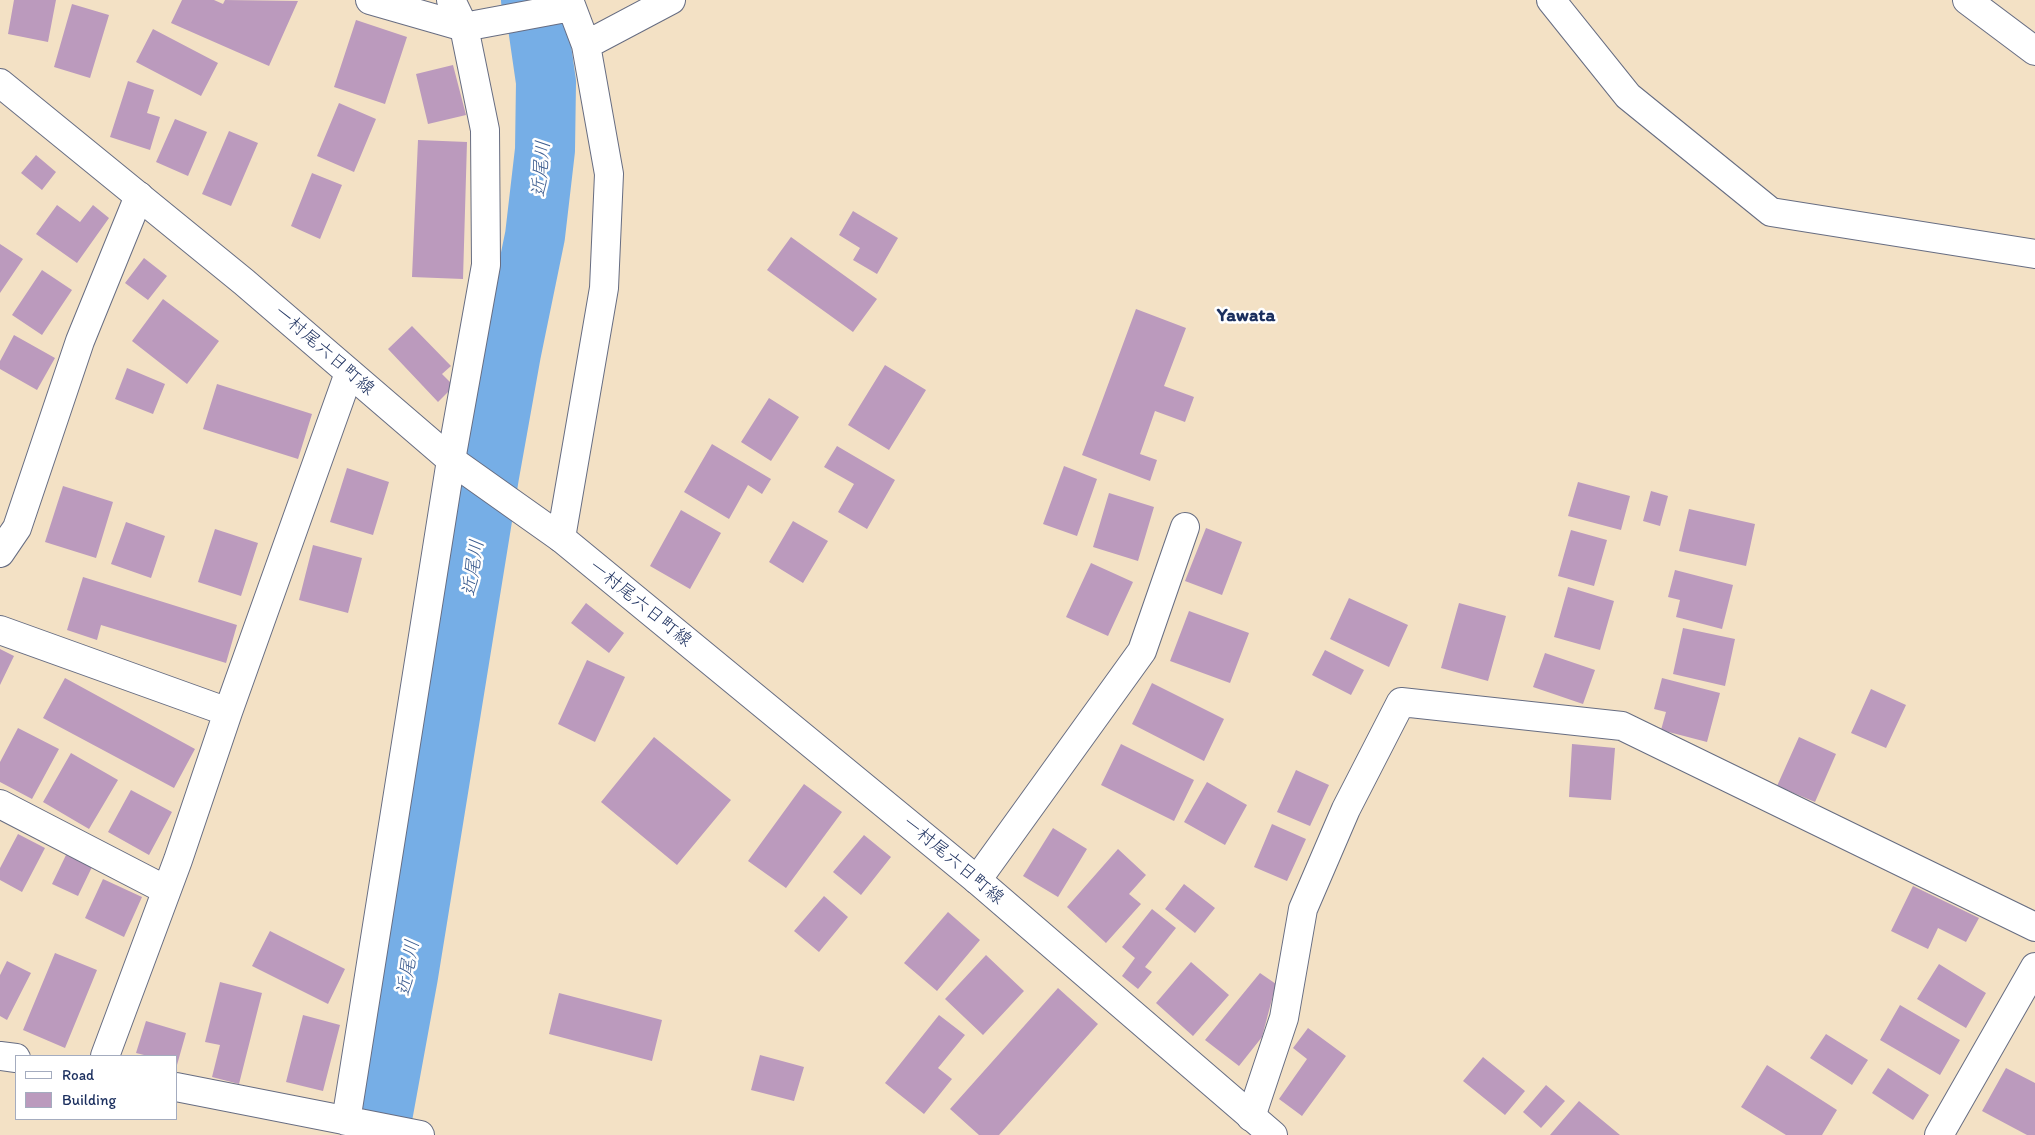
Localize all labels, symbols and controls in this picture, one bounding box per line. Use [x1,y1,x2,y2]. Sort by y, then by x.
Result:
water label: 近尾川 [528,140,556,198]
street label: 一村尾六日町線 [269,302,379,400]
district label: Yawata [1217,305,1275,327]
water label: 近尾川 [458,538,490,598]
street label: 一村尾六日町線 [584,556,696,652]
street label: 一村尾六日町線 [898,812,1008,910]
water label: 近尾川 [393,938,425,998]
legend [15,1055,178,1120]
text: Road [62,1066,94,1084]
text: Building [62,1091,116,1109]

